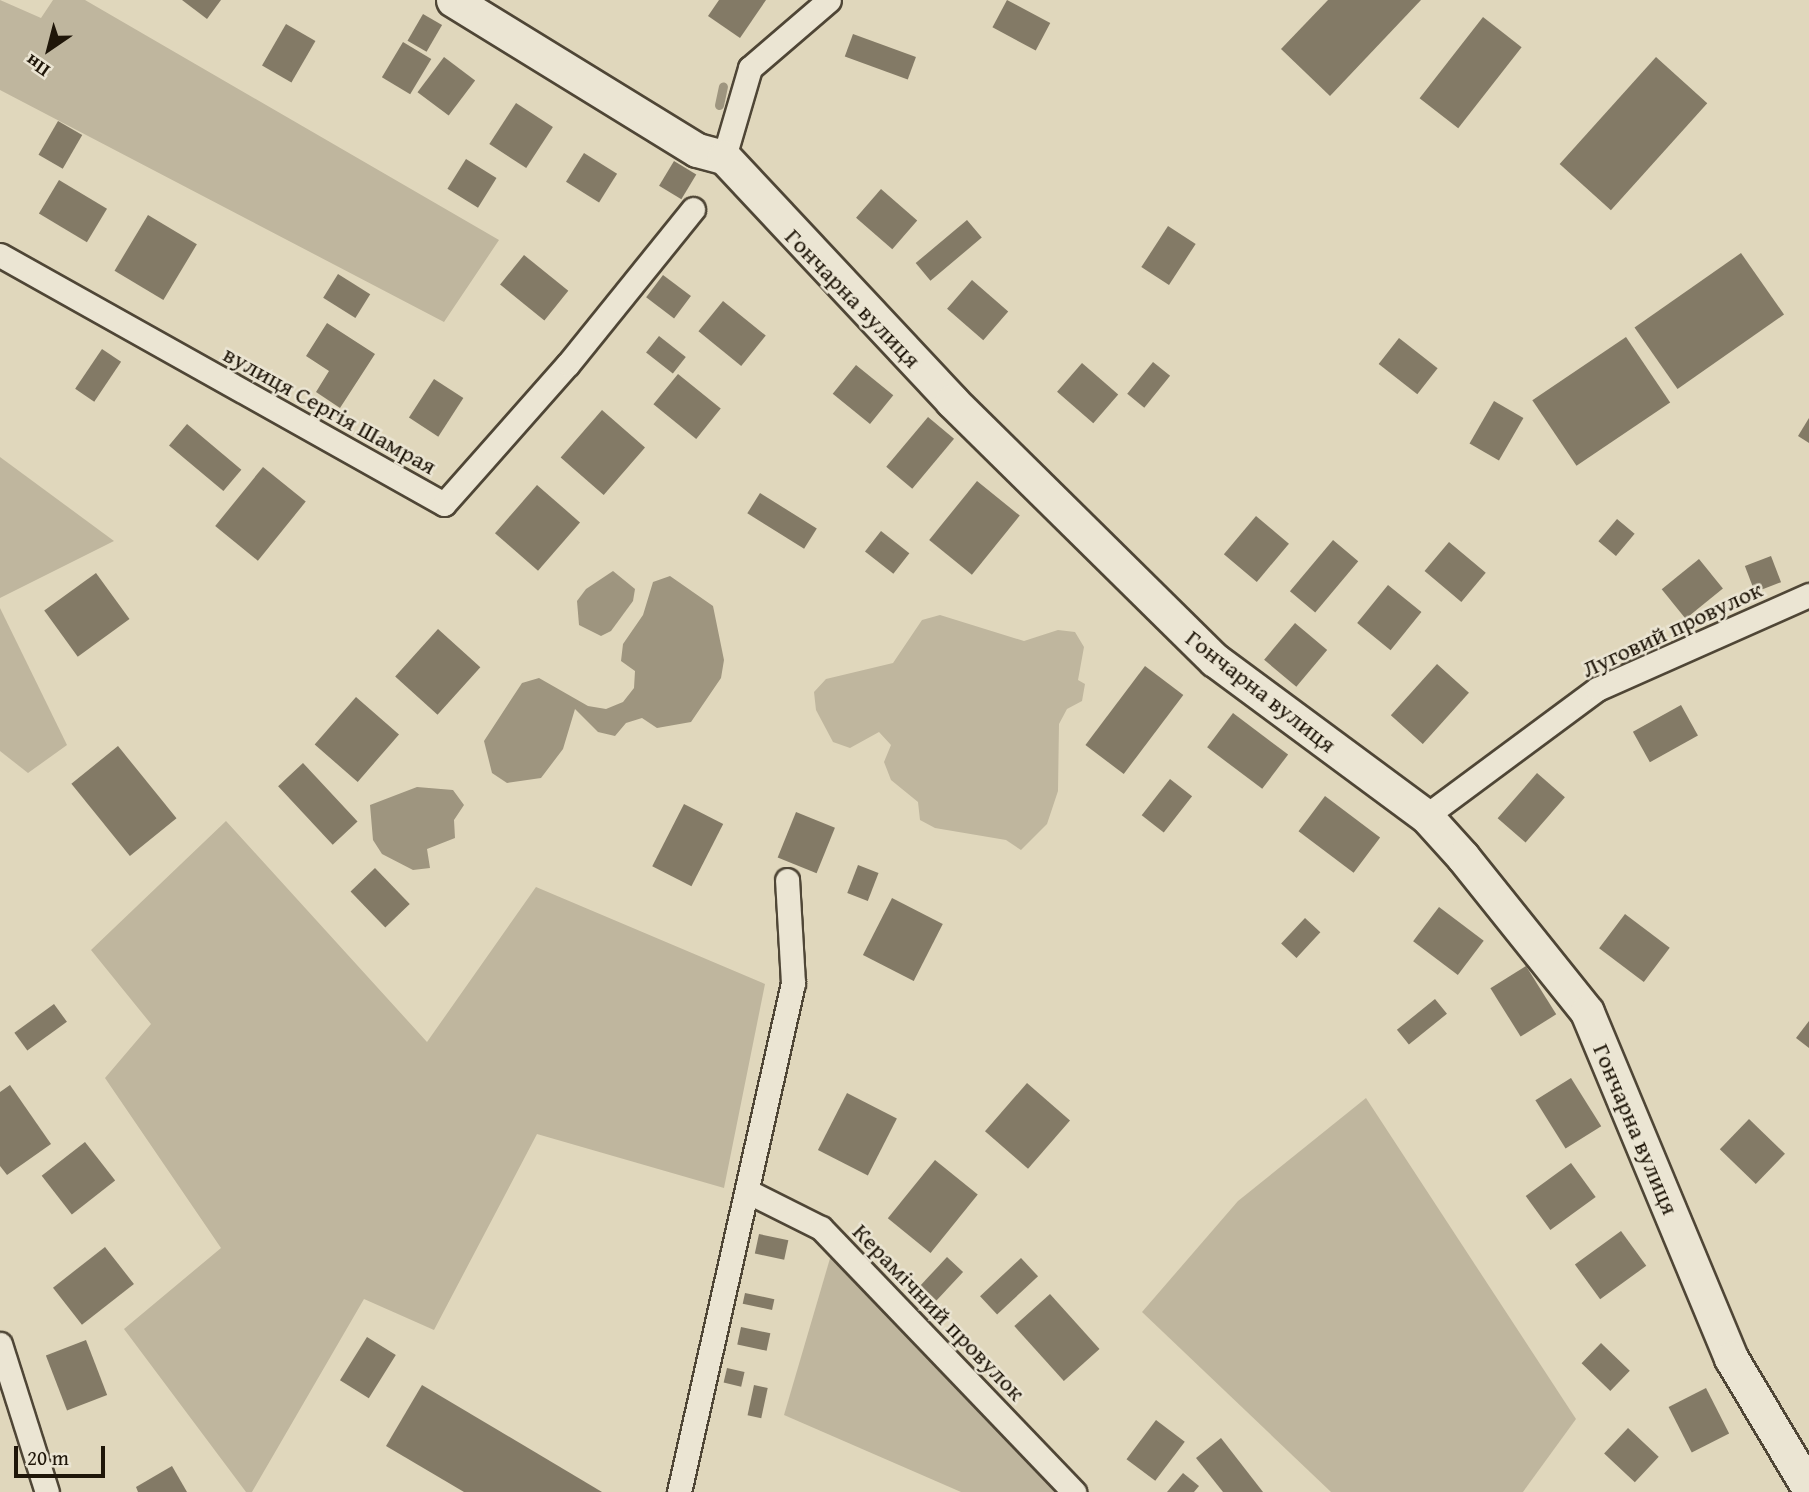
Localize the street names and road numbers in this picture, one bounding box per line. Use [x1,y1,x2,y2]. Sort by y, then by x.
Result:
street label: Гончарна вулиця [779,222,927,374]
street label: вулиця Сергія Шамрая [218,339,442,481]
street label: Луговий провулок [1577,575,1767,683]
street label: Гончарна вулиця [1180,623,1342,759]
street label: Гончарна вулиця [1587,1039,1685,1219]
street label: Керамічний провулок [847,1217,1031,1407]

